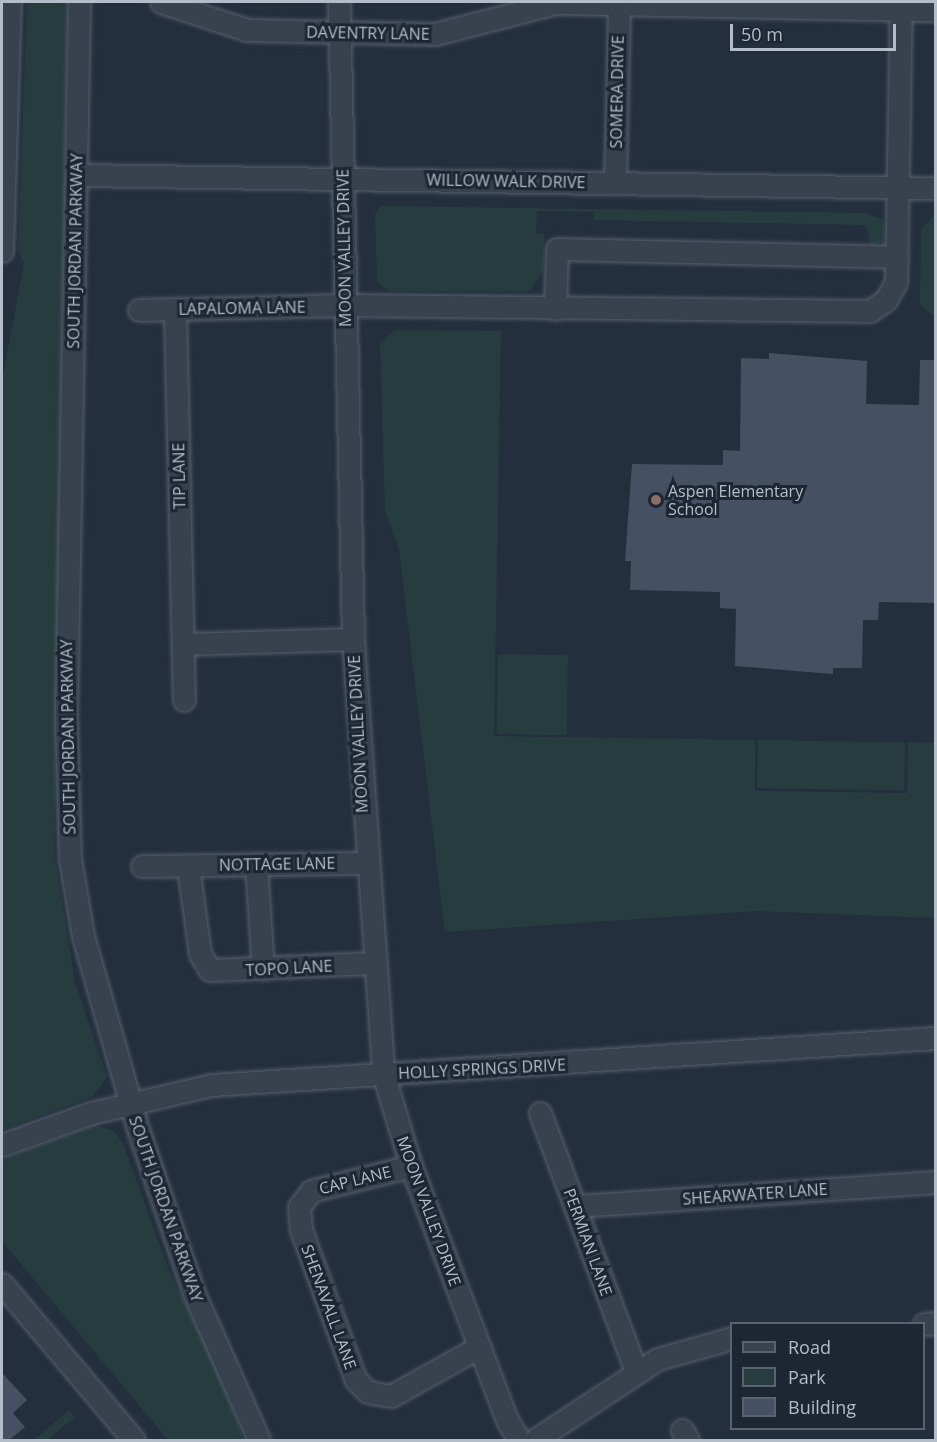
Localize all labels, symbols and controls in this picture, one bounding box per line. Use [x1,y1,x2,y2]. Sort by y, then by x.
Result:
scale bar [733,12,900,50]
street label: DAVENTRY LANE [306,22,430,44]
text: 50 m [741,22,783,46]
street label: SOMERA DRIVE [606,35,628,149]
street label: SOUTH JORDAN PARKWAY [64,153,86,349]
street label: MOON VALLEY DRIVE [333,169,355,327]
street label: WILLOW WALK DRIVE [426,170,586,192]
street label: LAPALOMA LANE [178,297,306,319]
street label: TIP LANE [169,443,189,509]
place label: Aspen Elementary School [668,481,803,519]
marker: Aspen Elementary School [649,493,663,507]
street label: SOUTH JORDAN PARKWAY [57,639,79,835]
street label: MOON VALLEY DRIVE [344,654,372,814]
street label: NOTTAGE LANE [219,853,335,875]
street label: TOPO LANE [245,956,333,980]
street label: HOLLY SPRINGS DRIVE [398,1055,566,1083]
street label: SOUTH JORDAN PARKWAY [125,1113,207,1305]
street label: MOON VALLEY DRIVE [393,1133,465,1289]
street label: CAP LANE [317,1162,393,1198]
street label: SHEARWATER LANE [682,1179,828,1209]
street label: PERMIAN LANE [560,1186,616,1298]
street label: SHENAVALL LANE [297,1242,361,1372]
legend [730,1322,925,1430]
text: Road [788,1335,831,1359]
text: Park [788,1365,826,1389]
text: Building [788,1395,856,1419]

